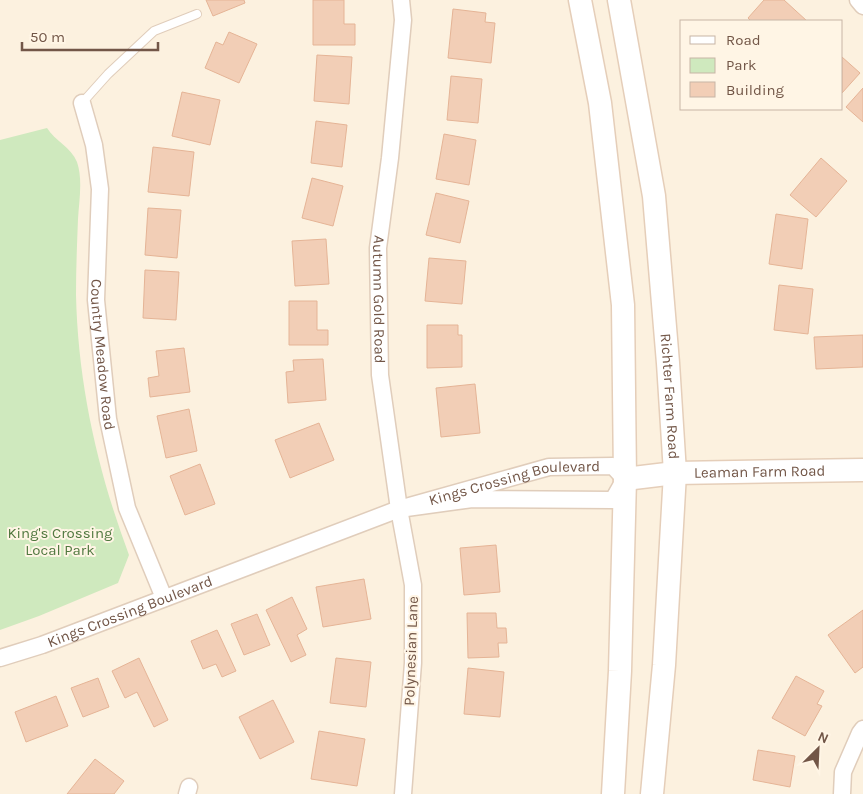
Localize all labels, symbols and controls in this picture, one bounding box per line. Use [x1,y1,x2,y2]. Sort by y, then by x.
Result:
scale bar [22,20,159,52]
legend [680,20,843,110]
text: 50 m [30,28,65,46]
text: Road [726,31,761,49]
text: Park [726,56,756,74]
text: Building [726,81,784,99]
street label: Autumn Gold Road [369,234,389,364]
street label: Country Meadow Road [87,279,119,432]
street label: Richter Farm Road [657,333,683,460]
street label: Kings Crossing Boulevard [427,457,600,509]
street label: Leaman Farm Road [694,462,825,482]
park label: King's Crossing Local Park [7,524,113,559]
street label: Kings Crossing Boulevard [45,572,215,651]
street label: Polynesian Lane [400,596,422,706]
north arrow [793,724,843,774]
text: N [815,728,831,747]

